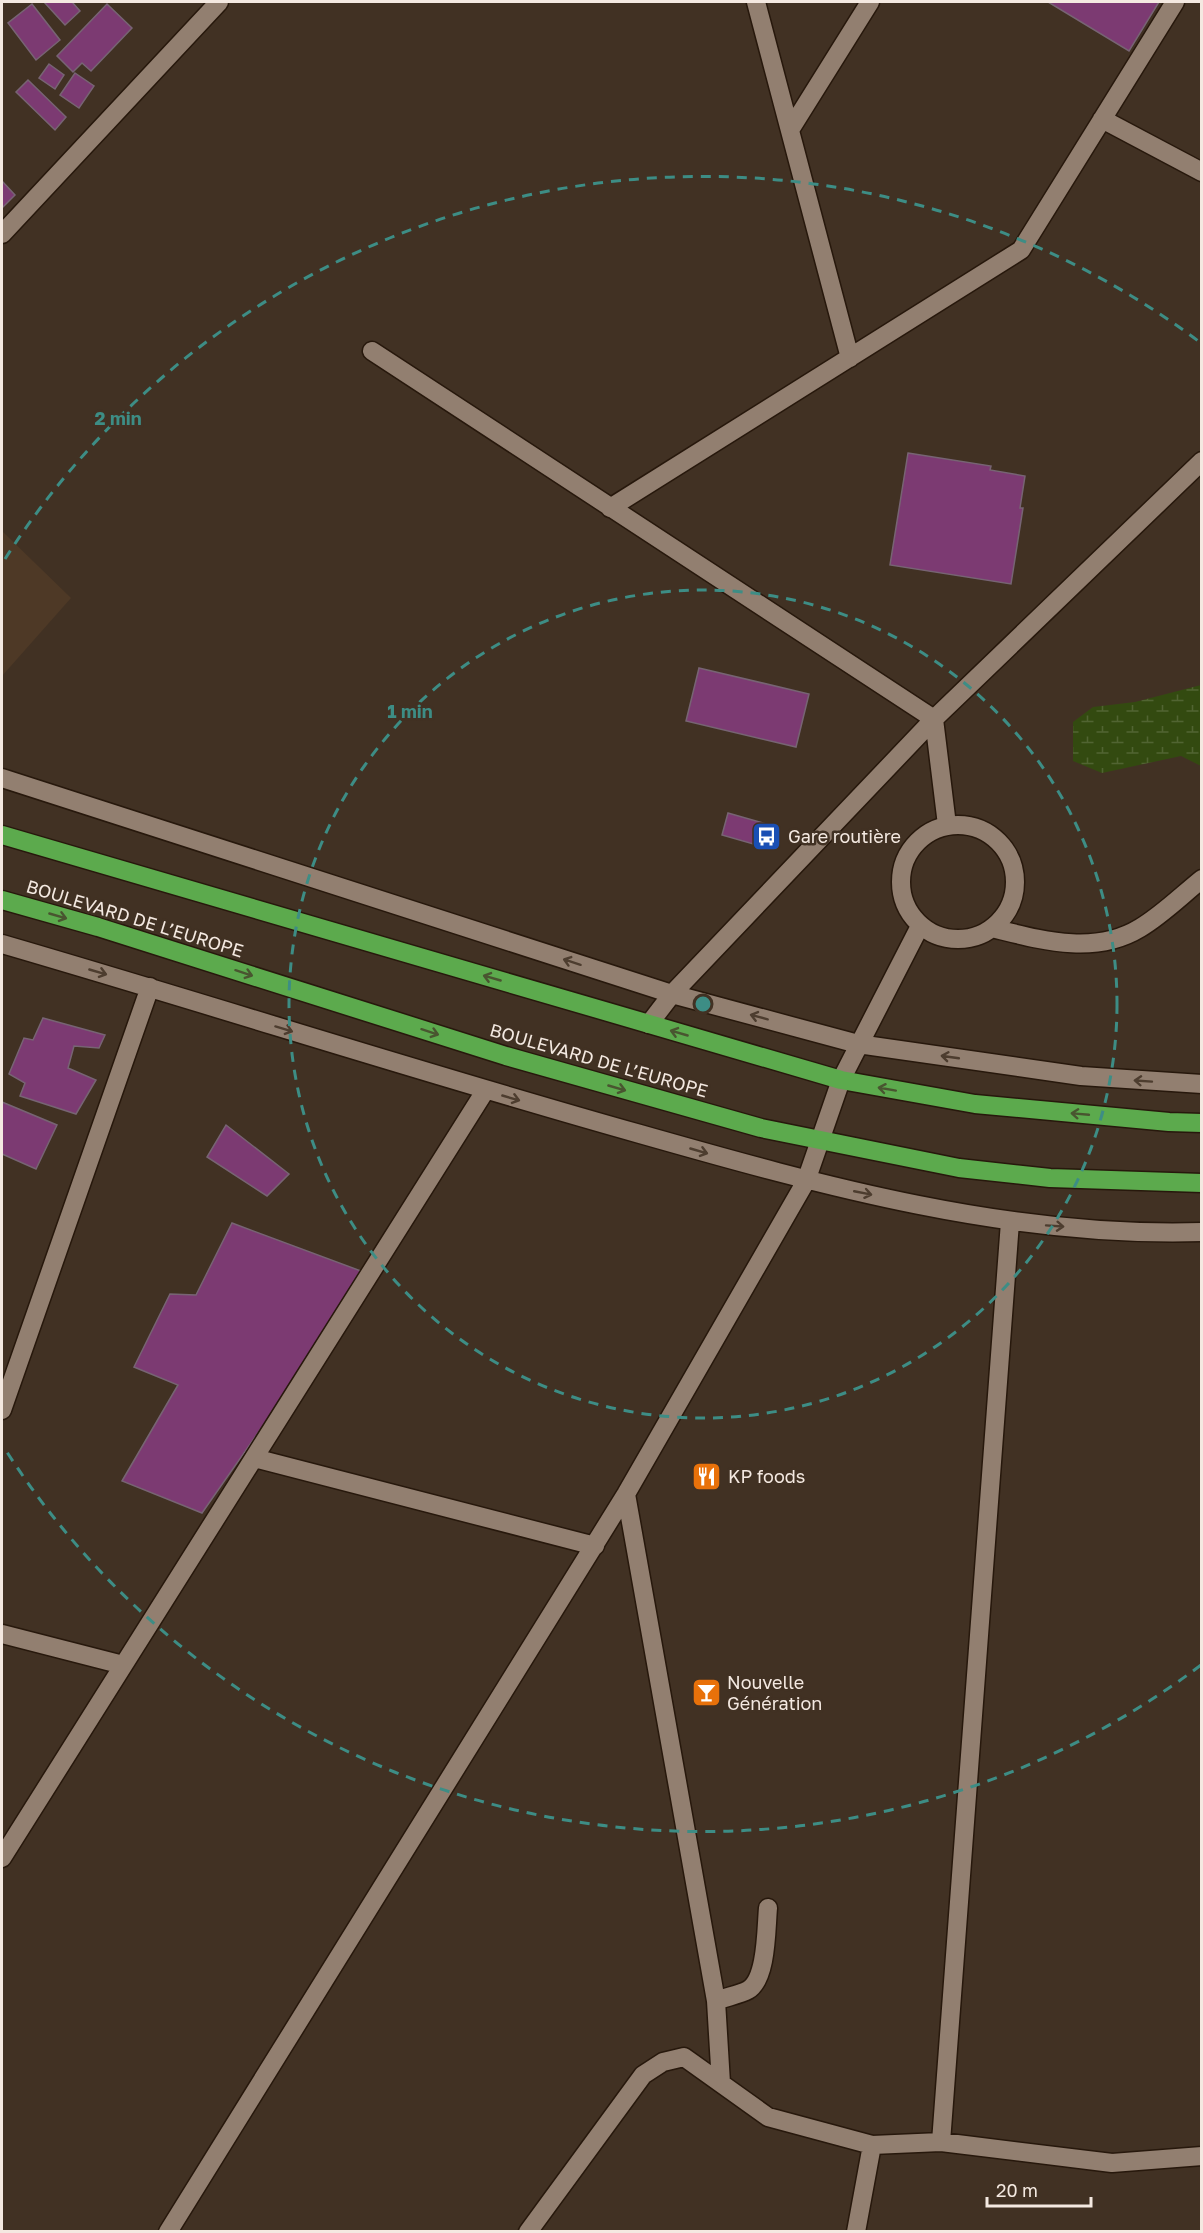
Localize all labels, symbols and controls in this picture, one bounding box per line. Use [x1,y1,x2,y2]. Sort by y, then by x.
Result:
text: 2 min [94,407,142,429]
text: 1 min [387,700,433,722]
bus stop icon: Gare routière [751,820,783,852]
place label: Gare routière [788,825,901,847]
street label: BOULEVARD DE L’EUROPE [24,874,246,962]
one-way arrow [48,911,67,922]
one-way arrow [563,955,582,966]
one-way arrow [88,967,107,978]
one-way arrow [234,969,253,980]
one-way arrow [483,972,502,983]
centre of rings [693,994,713,1014]
one-way arrow [750,1011,769,1022]
street label: BOULEVARD DE L’EUROPE [487,1018,711,1102]
one-way arrow [274,1024,293,1035]
one-way arrow [420,1027,439,1038]
one-way arrow [670,1027,689,1038]
one-way arrow [940,1052,960,1063]
one-way arrow [1134,1075,1154,1086]
one-way arrow [607,1083,626,1094]
one-way arrow [878,1083,898,1094]
one-way arrow [501,1093,520,1104]
one-way arrow [1071,1109,1091,1120]
one-way arrow [689,1146,708,1157]
one-way arrow [854,1187,873,1199]
one-way arrow [1045,1220,1065,1231]
restaurant icon: KP foods [691,1460,723,1492]
place label: KP foods [728,1465,805,1487]
place label: Nouvelle Génération [727,1671,822,1714]
bar icon: Nouvelle Génération [690,1676,722,1708]
scale bar [987,2170,1090,2208]
text: 20 m [996,2179,1038,2201]

